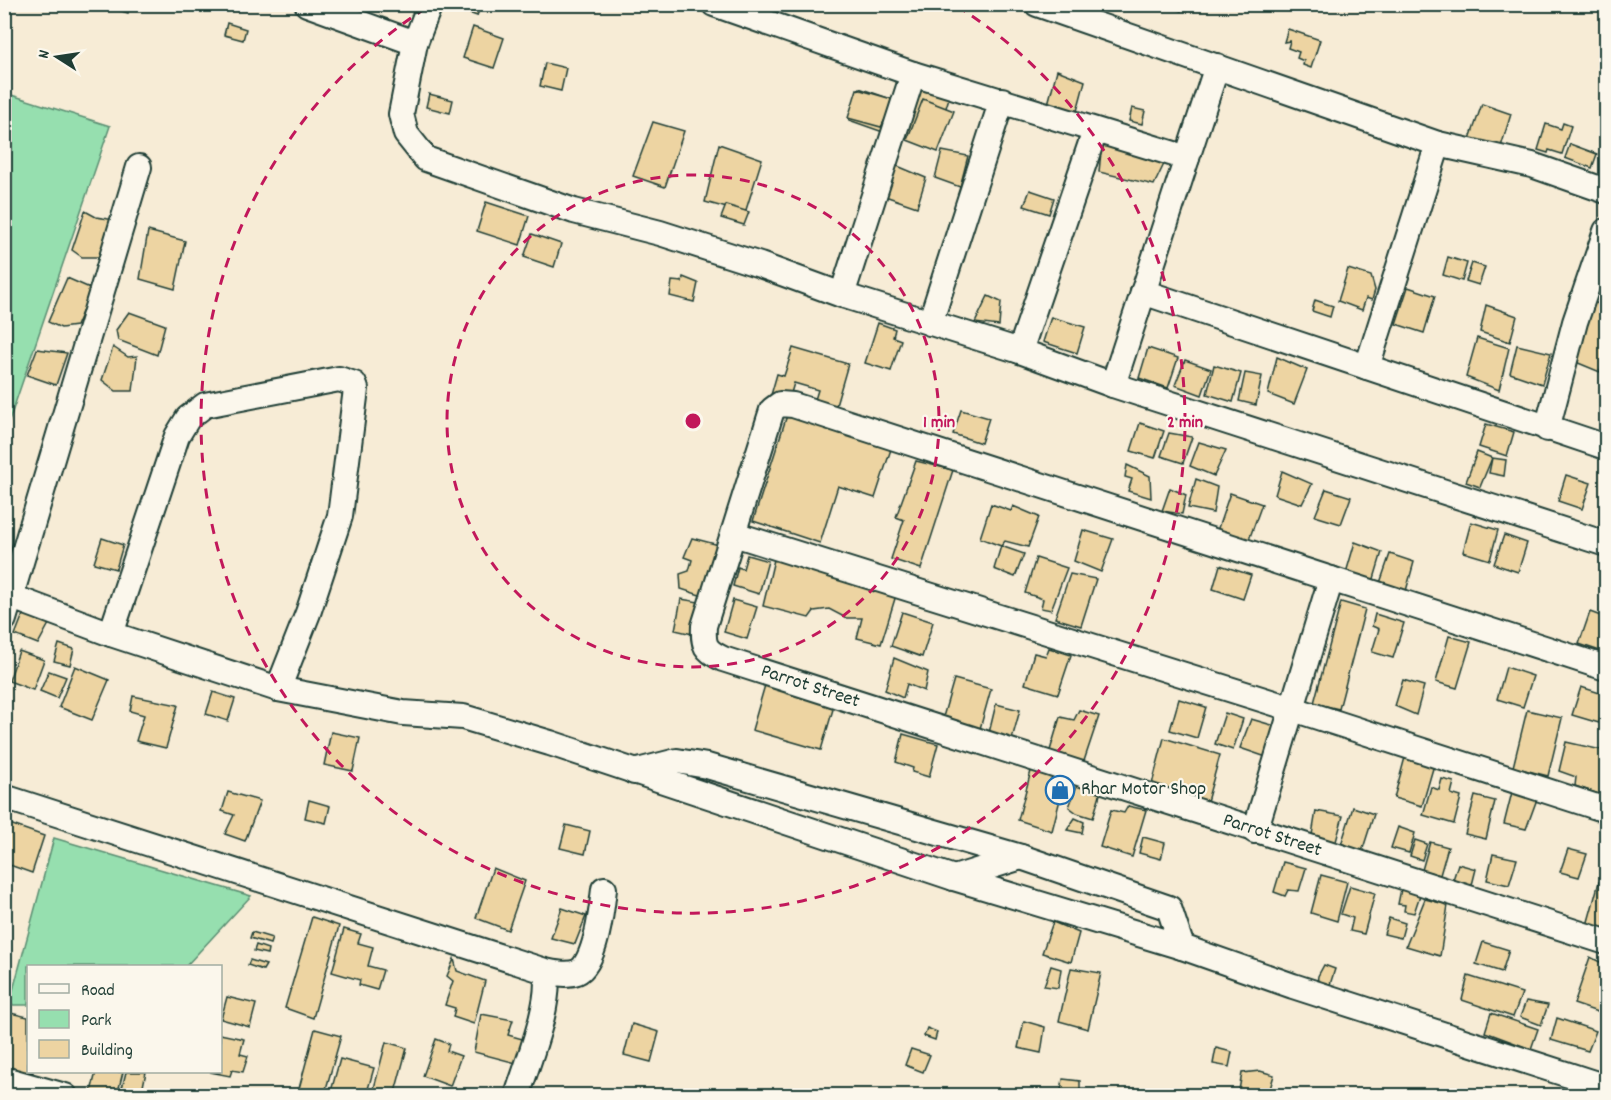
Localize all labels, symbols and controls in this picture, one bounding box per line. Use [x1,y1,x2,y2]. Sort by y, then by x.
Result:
north arrow [27,27,87,87]
text: N [33,48,57,61]
centre of rings [683,411,703,431]
text: 1 min [923,411,955,436]
text: 2 min [1167,411,1203,436]
street label: Parrot Street [757,658,863,716]
shop icon: Rhar Motor Shop [1044,774,1076,806]
place label: Rhar Motor Shop [1081,776,1206,804]
street label: Parrot Street [1219,807,1325,865]
legend [27,965,222,1073]
text: Road [81,979,115,1004]
text: Park [81,1009,112,1034]
text: Building [81,1039,133,1064]

